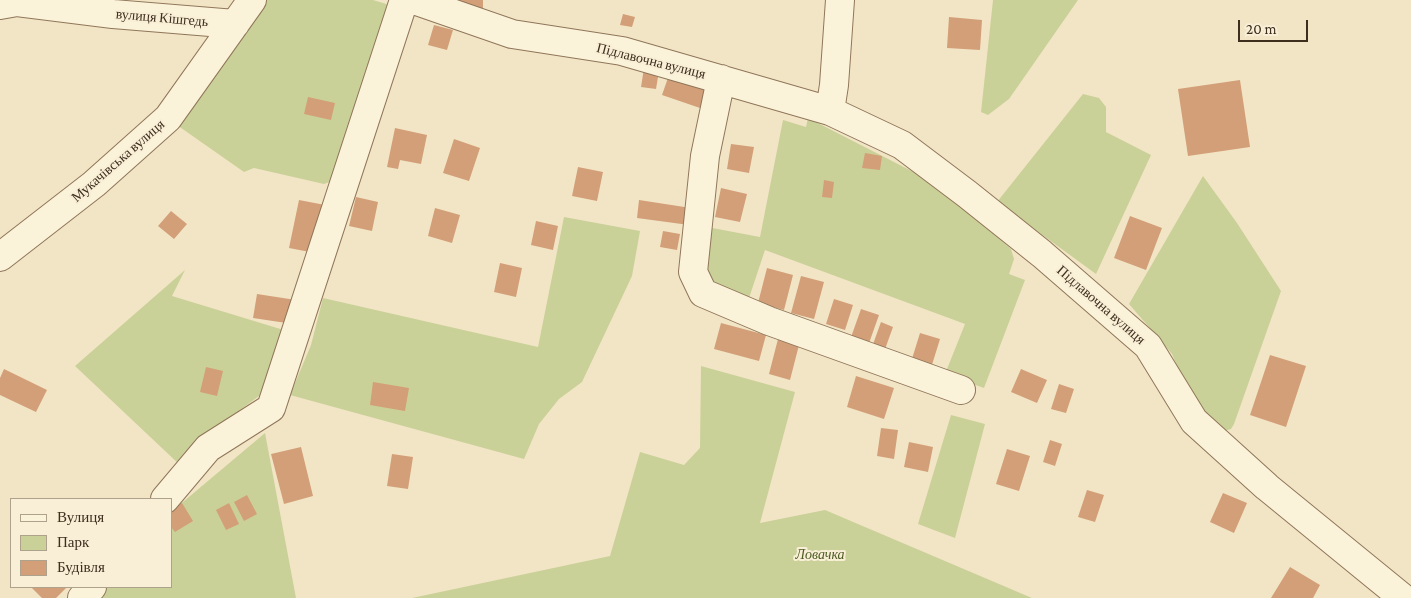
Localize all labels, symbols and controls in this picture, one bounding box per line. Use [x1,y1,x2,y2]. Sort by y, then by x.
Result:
street label: вулиця Кішгедь [115,6,209,30]
scale bar [1241,10,1311,42]
text: 20 m [1246,21,1277,37]
street label: Підлавочна вулиця [595,39,707,83]
street label: Мукачівська вулиця [68,116,168,206]
street label: Підлавочна вулиця [1053,262,1149,348]
legend [10,498,172,588]
text: Вулиця [57,509,104,525]
text: Парк [57,534,89,550]
park label: Ловачка [795,547,845,563]
text: Будівля [57,559,105,575]

